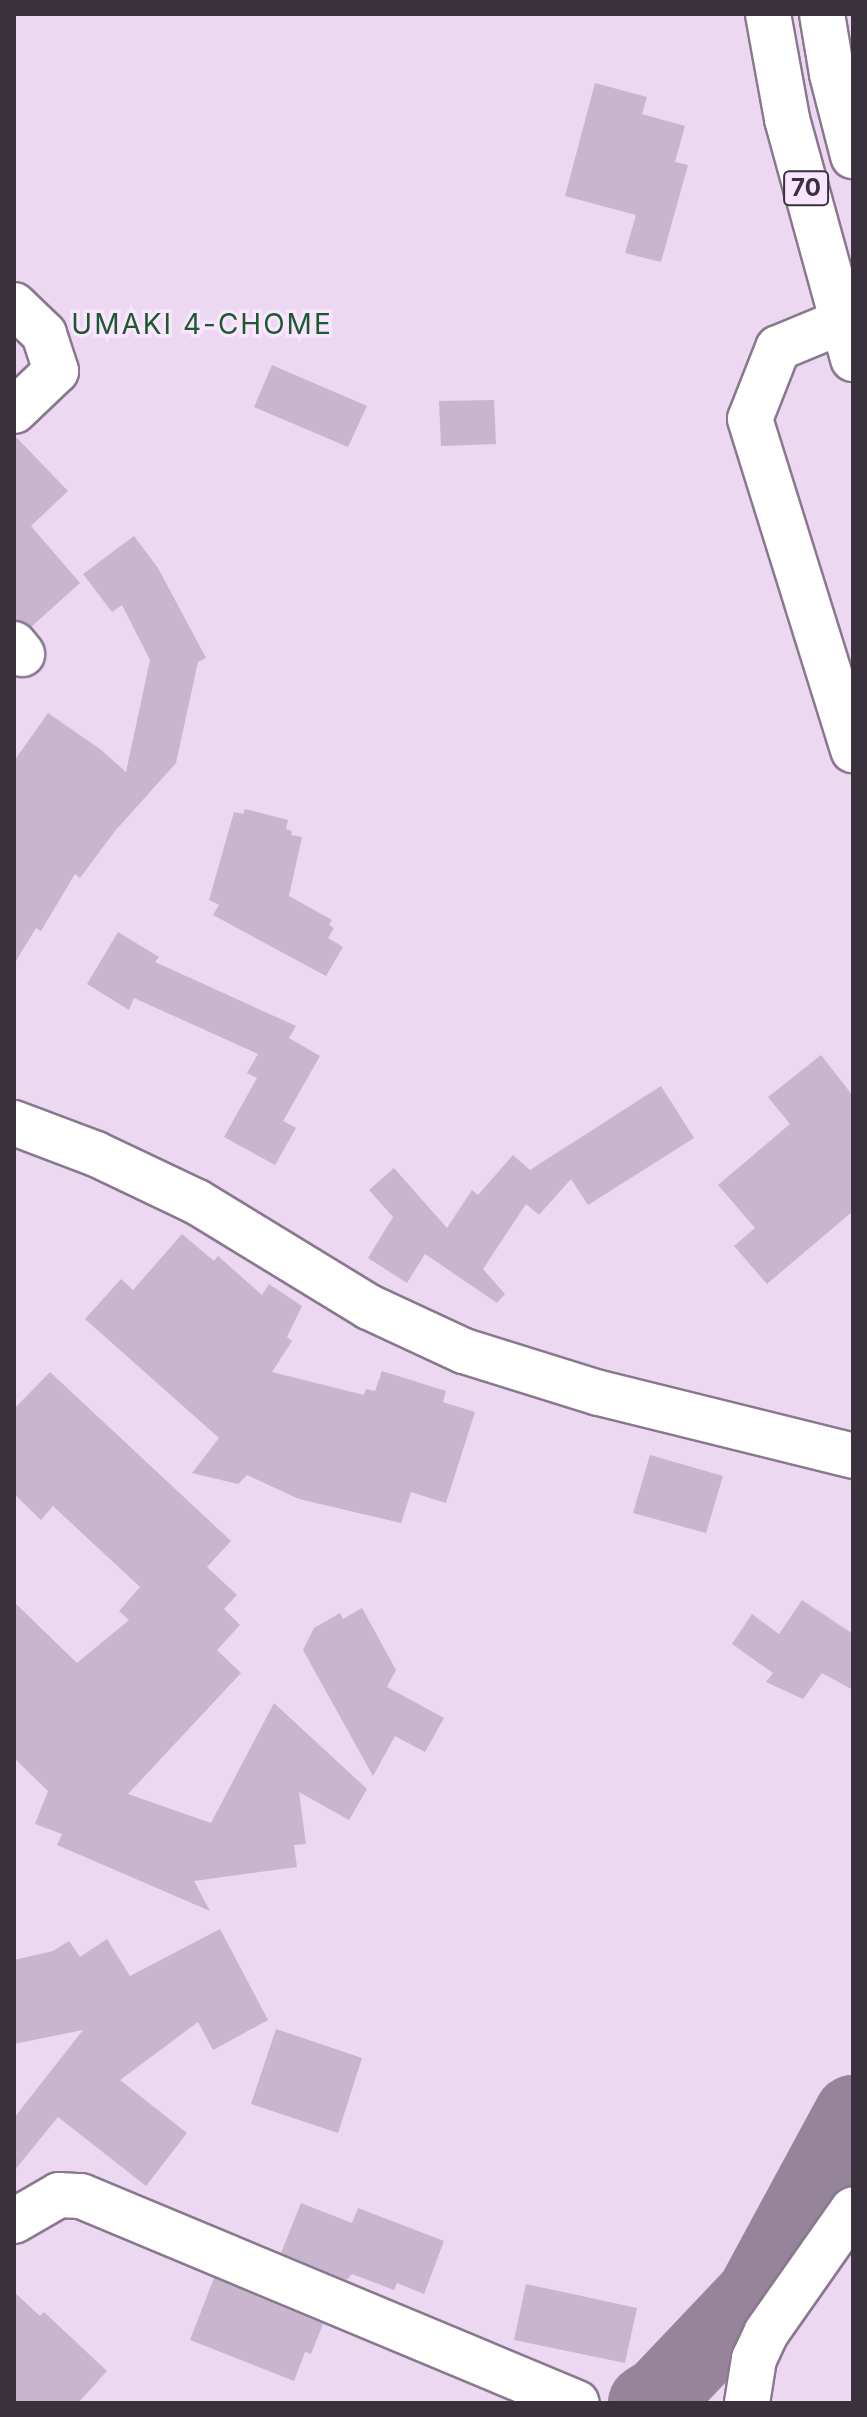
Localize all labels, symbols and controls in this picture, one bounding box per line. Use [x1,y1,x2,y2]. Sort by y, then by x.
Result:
road number: 70 [782,168,830,208]
district label: UMAKI 4-CHOME [71,307,333,341]

